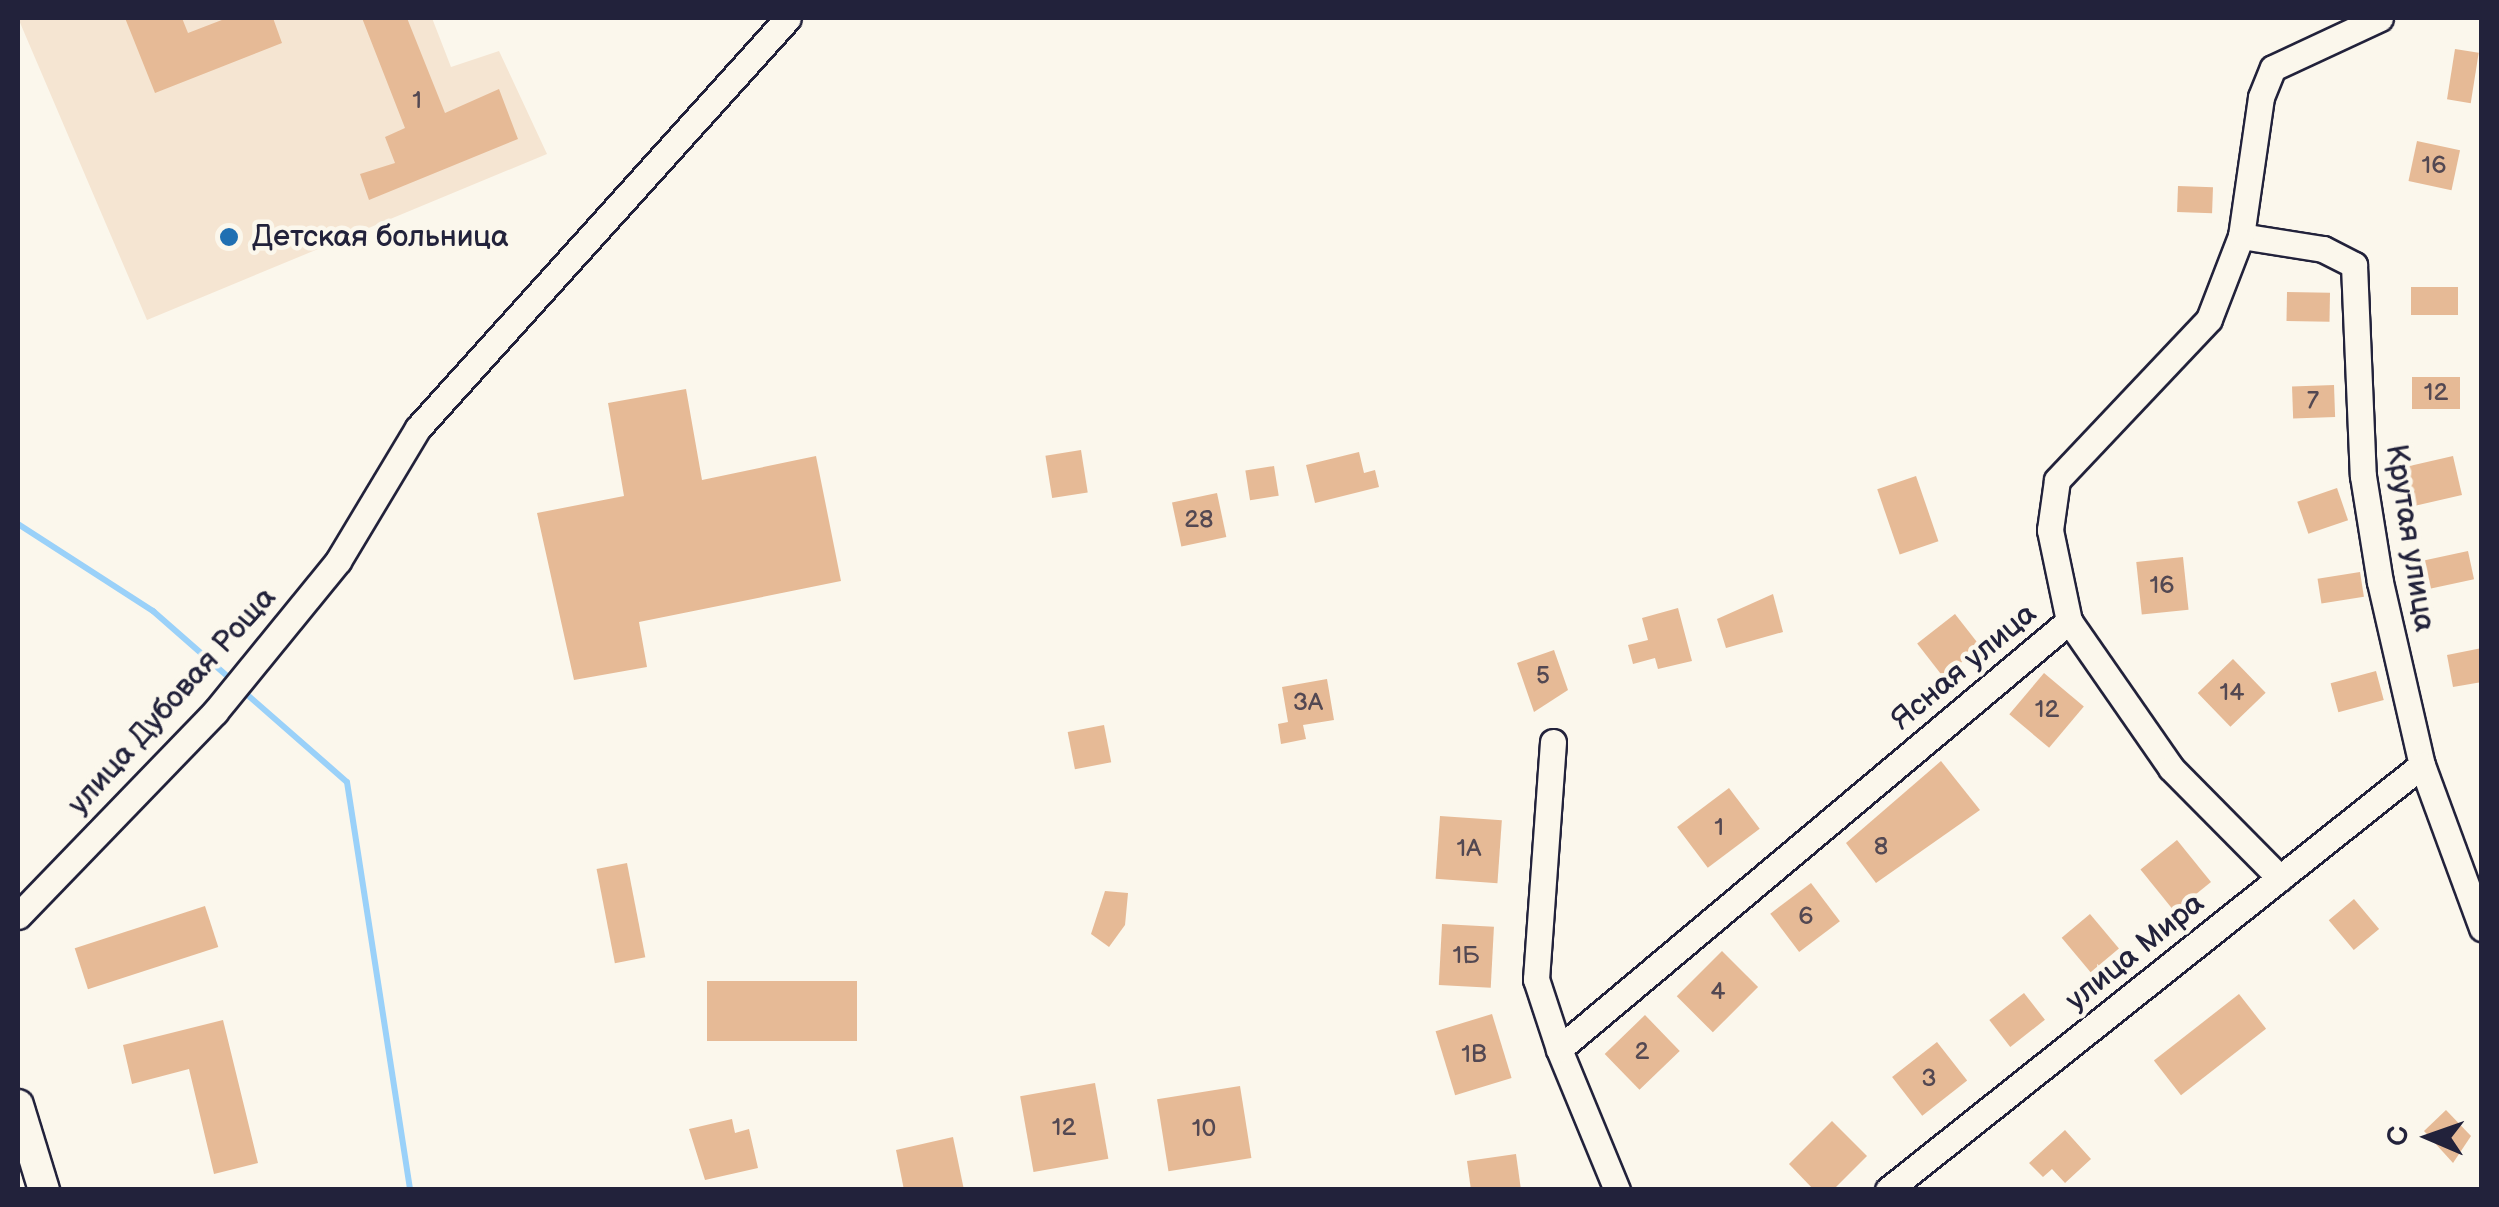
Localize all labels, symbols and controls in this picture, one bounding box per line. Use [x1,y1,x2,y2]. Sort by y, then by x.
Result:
house number: 1 [412,86,422,116]
house number: 16 [2422,151,2446,181]
place label: Детская больница [252,219,509,255]
marker: Детская больница [216,224,242,250]
house number: 12 [2424,378,2448,408]
house number: 7 [2307,386,2319,416]
street label: Крутая улица [2377,442,2443,634]
house number: 28 [1184,505,1214,535]
house number: 16 [2150,571,2174,601]
street label: улица Дубовая Роща [60,580,284,822]
street label: Ясная улица [1884,596,2044,738]
house number: 5 [1536,661,1550,691]
house number: 14 [2220,678,2244,708]
house number: 3А [1293,688,1323,718]
house number: 12 [2035,695,2059,725]
house number: 1 [1714,813,1724,843]
house number: 8 [1874,832,1888,862]
house number: 1А [1457,834,1481,864]
street label: улица Мира [2059,885,2211,1019]
house number: 6 [1798,902,1814,932]
house number: 1Б [1453,941,1479,971]
house number: 4 [1710,977,1726,1007]
house number: 2 [1635,1037,1649,1067]
house number: 1В [1461,1040,1487,1070]
house number: 3 [1921,1064,1937,1094]
north arrow [2379,1087,2479,1187]
house number: 12 [1052,1113,1076,1143]
house number: 10 [1192,1114,1216,1144]
text: С [2382,1126,2415,1146]

